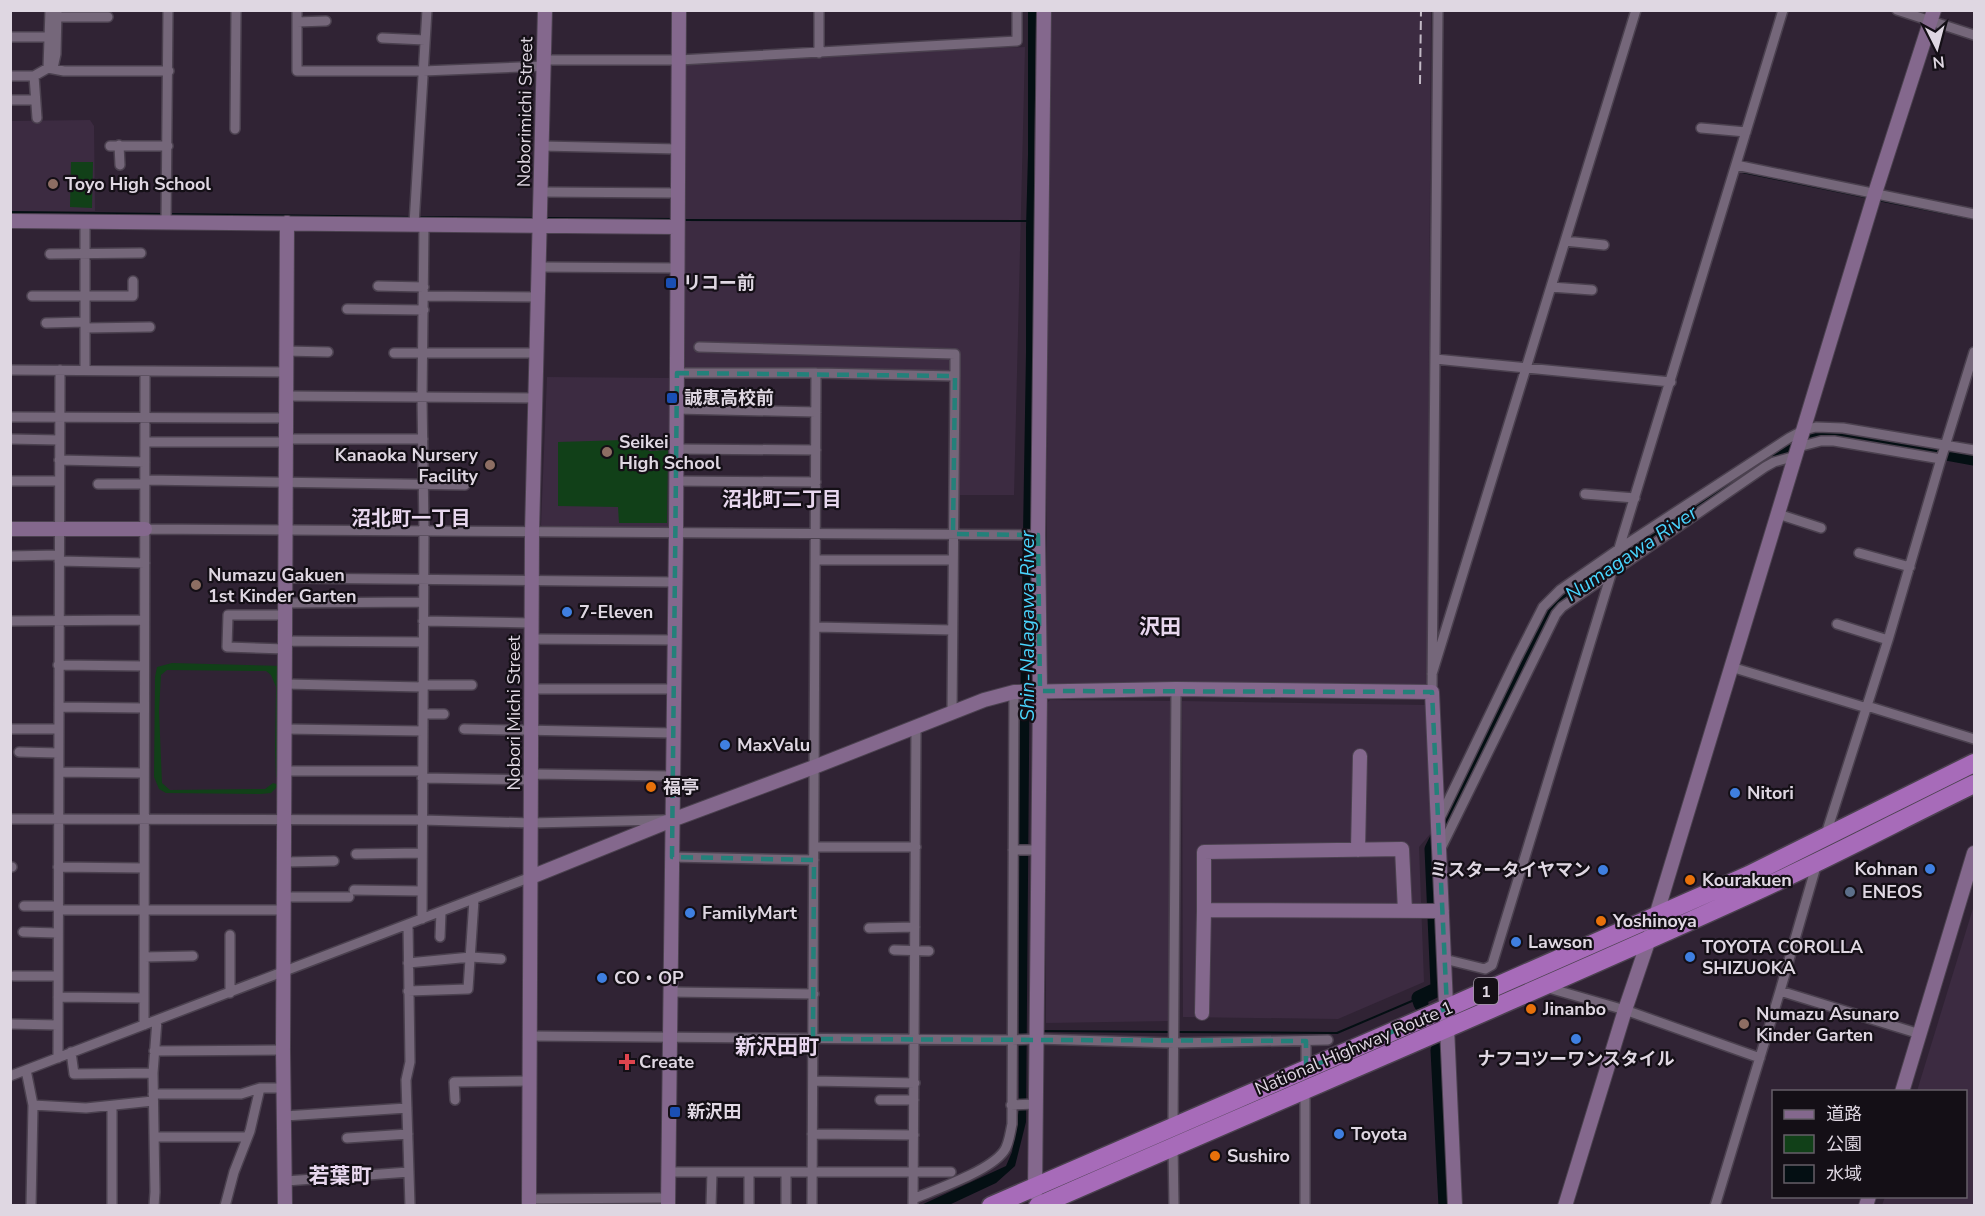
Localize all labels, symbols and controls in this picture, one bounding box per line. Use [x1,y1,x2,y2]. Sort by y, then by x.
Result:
north arrow [1907,18,1967,78]
street label: Noborimichi Street [512,36,538,187]
text: N [1931,50,1946,73]
place label: Toyo High School [65,172,211,196]
marker: Toyo High School [46,177,60,191]
place label: リコー前 [683,271,755,295]
marker: リコー前 [664,276,678,290]
place label: 誠恵高校前 [684,386,774,410]
marker: 誠恵高校前 [665,391,679,405]
place label: Seikei High School [619,430,721,475]
place label: Kanaoka Nursery Facility [335,443,479,488]
marker: Seikei High School [600,445,614,459]
marker: Kanaoka Nursery Facility [483,458,497,472]
district label: 沼北町二丁目 [722,486,842,513]
water label: Numagawa River [1560,499,1703,608]
district label: 沼北町一丁目 [351,505,471,532]
water label: Shin-Nalagawa River [1014,530,1041,721]
place label: Numazu Gakuen 1st Kinder Garten [208,563,357,608]
marker: Numazu Gakuen 1st Kinder Garten [189,578,203,592]
place label: 7-Eleven [579,600,653,624]
marker: 7-Eleven [560,605,574,619]
district label: 沢田 [1139,613,1181,641]
street label: Nobori Michi Street [502,635,526,791]
place label: MaxValu [737,733,810,757]
marker: MaxValu [718,738,732,752]
place label: 福亭 [663,775,699,799]
marker: 福亭 [644,780,658,794]
place label: Nitori [1747,781,1794,805]
marker: Nitori [1728,786,1742,800]
place label: Kohnan [1854,857,1918,881]
place label: ミスタータイヤマン [1430,858,1591,882]
marker: Kohnan [1923,862,1937,876]
marker: ミスタータイヤマン [1596,863,1610,877]
place label: Kourakuen [1702,868,1792,892]
marker: Kourakuen [1683,873,1697,887]
place label: ENEOS [1862,880,1922,904]
marker: ENEOS [1843,885,1857,899]
place label: FamilyMart [702,901,797,925]
marker: FamilyMart [683,906,697,920]
place label: Yoshinoya [1612,909,1697,933]
marker: Yoshinoya [1594,914,1608,928]
place label: Lawson [1528,930,1593,954]
marker: Lawson [1509,935,1523,949]
place label: TOYOTA COROLLA SHIZUOKA [1702,935,1864,980]
marker: TOYOTA COROLLA SHIZUOKA [1683,950,1697,964]
place label: CO・OP [614,966,684,990]
marker: CO・OP [595,971,609,985]
road number: 1 [1474,978,1498,1004]
street label: National Highway Route 1 [1251,995,1457,1101]
place label: Jinanbo [1542,997,1606,1021]
marker: Jinanbo [1524,1002,1538,1016]
place label: Numazu Asunaro Kinder Garten [1756,1002,1899,1047]
marker: Numazu Asunaro Kinder Garten [1737,1017,1751,1031]
marker: ナフコツーワンスタイル [1569,1032,1583,1046]
district label: 新沢田町 [735,1033,819,1061]
place label: ナフコツーワンスタイル [1477,1047,1675,1071]
place label: Create [639,1050,695,1074]
marker: Create [620,1055,634,1069]
legend [1772,1090,1967,1198]
place label: 新沢田 [687,1100,741,1124]
text: 道路 [1826,1102,1862,1126]
marker: 新沢田 [668,1105,682,1119]
place label: Toyota [1351,1122,1407,1146]
marker: Toyota [1332,1127,1346,1141]
text: 公園 [1826,1132,1862,1156]
place label: Sushiro [1227,1144,1290,1168]
marker: Sushiro [1208,1149,1222,1163]
district label: 若葉町 [309,1162,372,1190]
text: 水域 [1826,1162,1862,1186]

